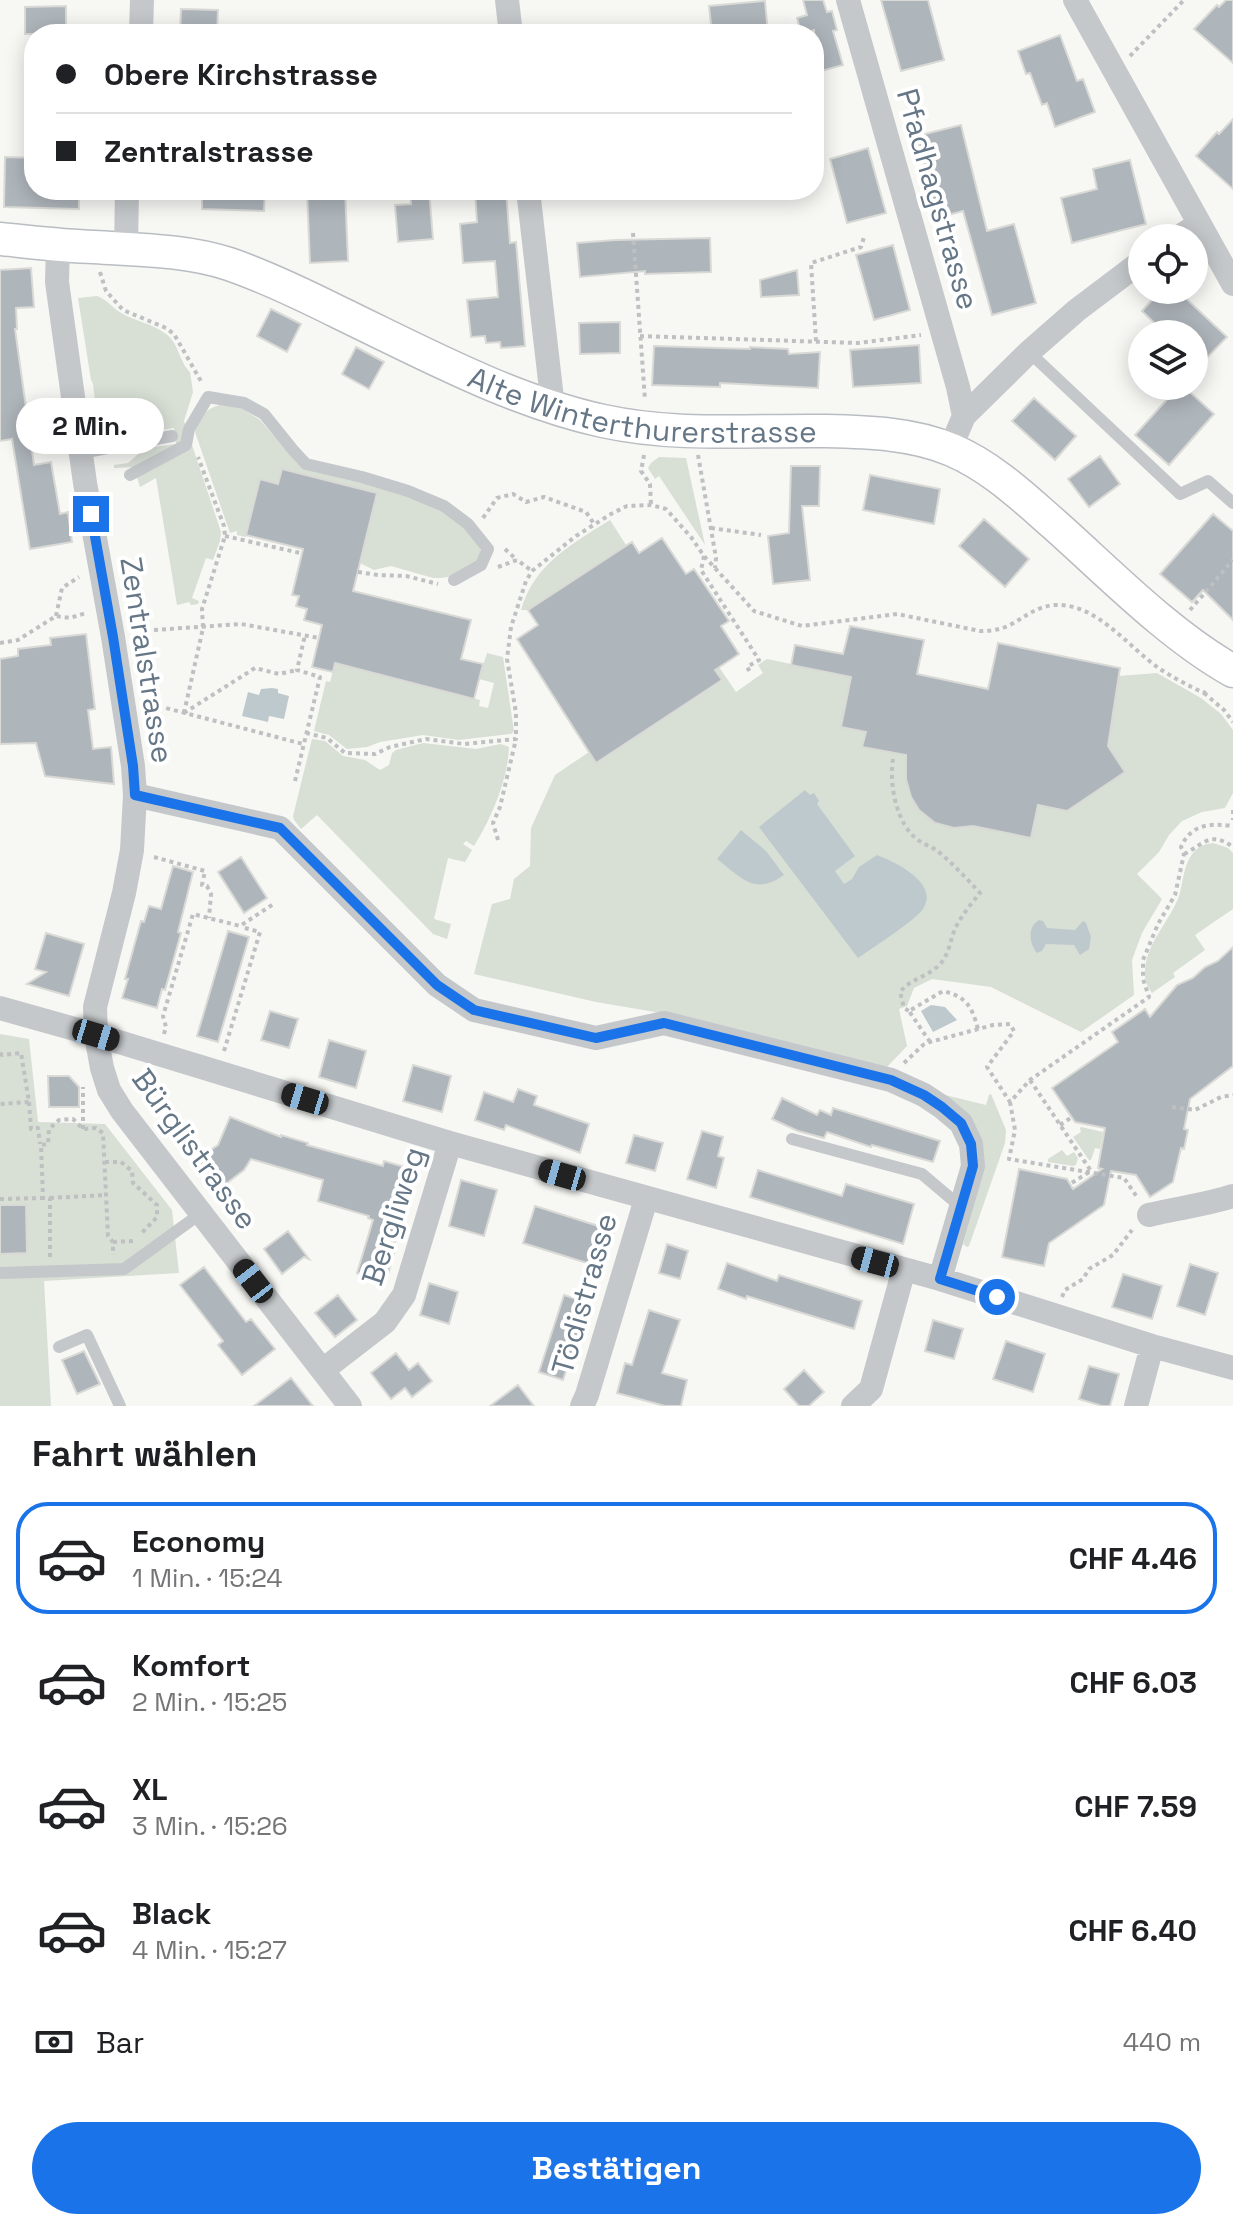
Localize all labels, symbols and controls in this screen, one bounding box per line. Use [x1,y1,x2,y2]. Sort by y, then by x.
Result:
text: Obere Kirchstrasse [104,55,378,94]
street label: Pfadhagstrasse [888,84,988,314]
text: Zentralstrasse [104,132,314,171]
map controls [1128,224,1208,400]
button: locate [1128,224,1208,304]
button: layers [1128,320,1208,400]
street label: Alte Winterthurerstrasse [462,357,817,451]
callout: 2 Min. [17,398,165,454]
text: 2 Min. [52,409,128,443]
route end [73,496,109,532]
street label: Zentralstrasse [111,554,183,766]
car [70,1017,122,1053]
street label: Bürglistrasse [124,1061,266,1237]
car [279,1081,331,1117]
street label: Bergliweg [352,1142,434,1290]
car [536,1157,588,1193]
street label: Tödistrasse [542,1209,626,1379]
car [849,1244,901,1280]
car [229,1255,277,1307]
route start [979,1279,1015,1315]
text: Fahrt wählen [32,1431,257,1477]
icon: car [36,1522,108,1594]
text: Economy [132,1522,265,1561]
text: CHF 4.46 [1069,1539,1197,1578]
text: 1 Min. · 15:24 [132,1561,282,1595]
icon: car [36,1646,108,1718]
text: Komfort [132,1646,250,1685]
text: CHF 6.03 [1070,1663,1197,1702]
text: 2 Min. · 15:25 [132,1685,287,1719]
icon: car [36,1770,108,1842]
text: XL [132,1770,168,1809]
text: CHF 7.59 [1074,1787,1197,1826]
text: 3 Min. · 15:26 [132,1809,288,1843]
icon: car [36,1894,108,1966]
text: Black [132,1894,211,1933]
text: CHF 6.40 [1068,1911,1197,1950]
text: 4 Min. · 15:27 [132,1933,287,1967]
icon: cash [32,2020,76,2064]
text: Bar [96,2023,144,2062]
text: 440 m [1123,2025,1201,2059]
button: Bestätigen [32,2122,1201,2214]

